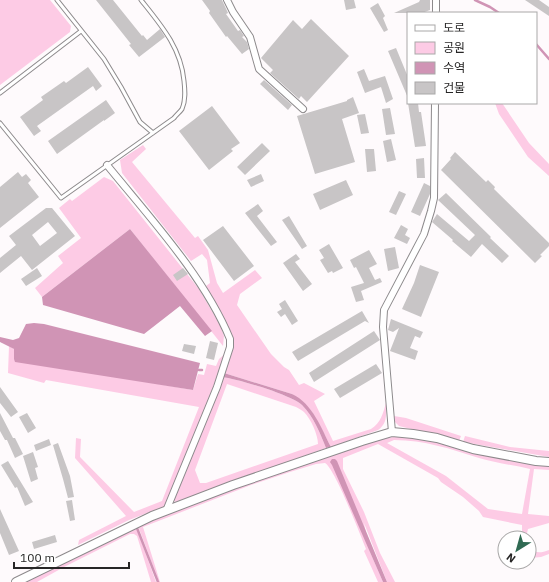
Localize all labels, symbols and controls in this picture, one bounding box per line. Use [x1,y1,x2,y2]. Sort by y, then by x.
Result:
legend [407,12,537,104]
text: 도로 [443,20,465,35]
text: 공원 [443,40,465,55]
text: 수역 [443,60,465,75]
text: 건물 [443,80,465,95]
north arrow [497,530,537,570]
scale bar [14,544,129,570]
text: 100 m [20,550,55,565]
text: N [504,550,518,566]

